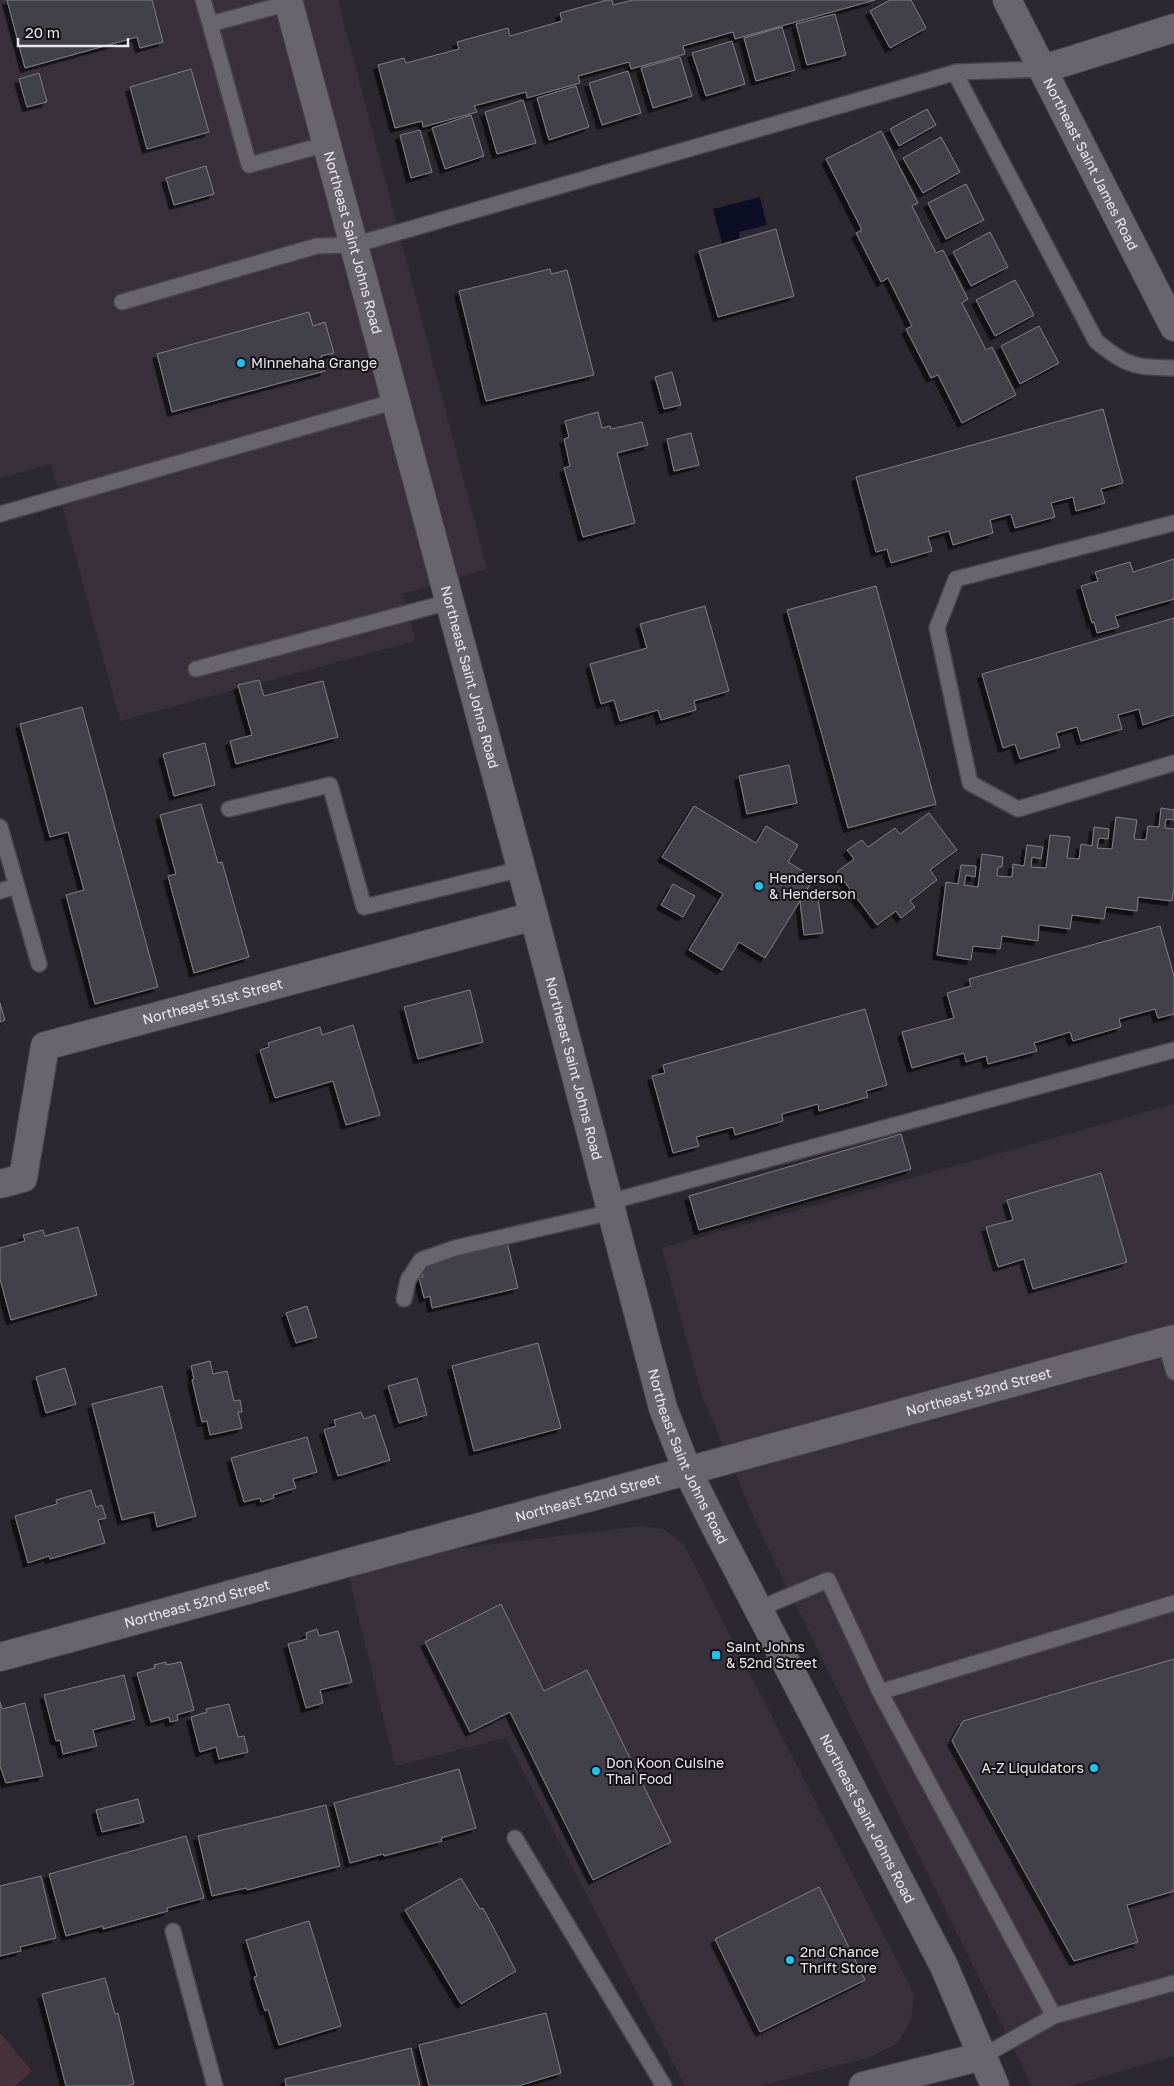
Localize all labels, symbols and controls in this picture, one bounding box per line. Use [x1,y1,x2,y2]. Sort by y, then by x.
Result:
scale bar [18,15,128,47]
text: 20 m [25,23,60,41]
street label: Northeast Saint James Road [1040,75,1142,253]
street label: Northeast Saint Johns Road [321,149,386,336]
place label: Minnehaha Grange [251,354,377,371]
marker: Minnehaha Grange [235,357,247,369]
street label: Northeast Saint Johns Road [438,584,503,770]
place label: Henderson & Henderson [769,869,856,902]
marker: Henderson & Henderson [753,880,765,892]
street label: Northeast 51st Street [140,974,284,1028]
street label: Northeast Saint Johns Road [542,975,607,1162]
street label: Northeast 52nd Street [904,1364,1053,1419]
street label: Northeast Saint Johns Road [645,1367,732,1547]
street label: Northeast 52nd Street [513,1469,662,1525]
street label: Northeast 52nd Street [122,1575,271,1631]
place label: Saint Johns & 52nd Street [726,1638,817,1671]
marker: Saint Johns & 52nd Street [710,1649,722,1661]
street label: Northeast Saint Johns Road [817,1731,919,1906]
place label: Don Koon Cuisine Thai Food [606,1754,724,1787]
place label: A-Z Liquidators [982,1759,1084,1776]
marker: A-Z Liquidators [1088,1762,1100,1774]
marker: Don Koon Cuisine Thai Food [590,1765,602,1777]
place label: 2nd Chance Thrift Store [800,1943,879,1976]
marker: 2nd Chance Thrift Store [784,1954,796,1966]

